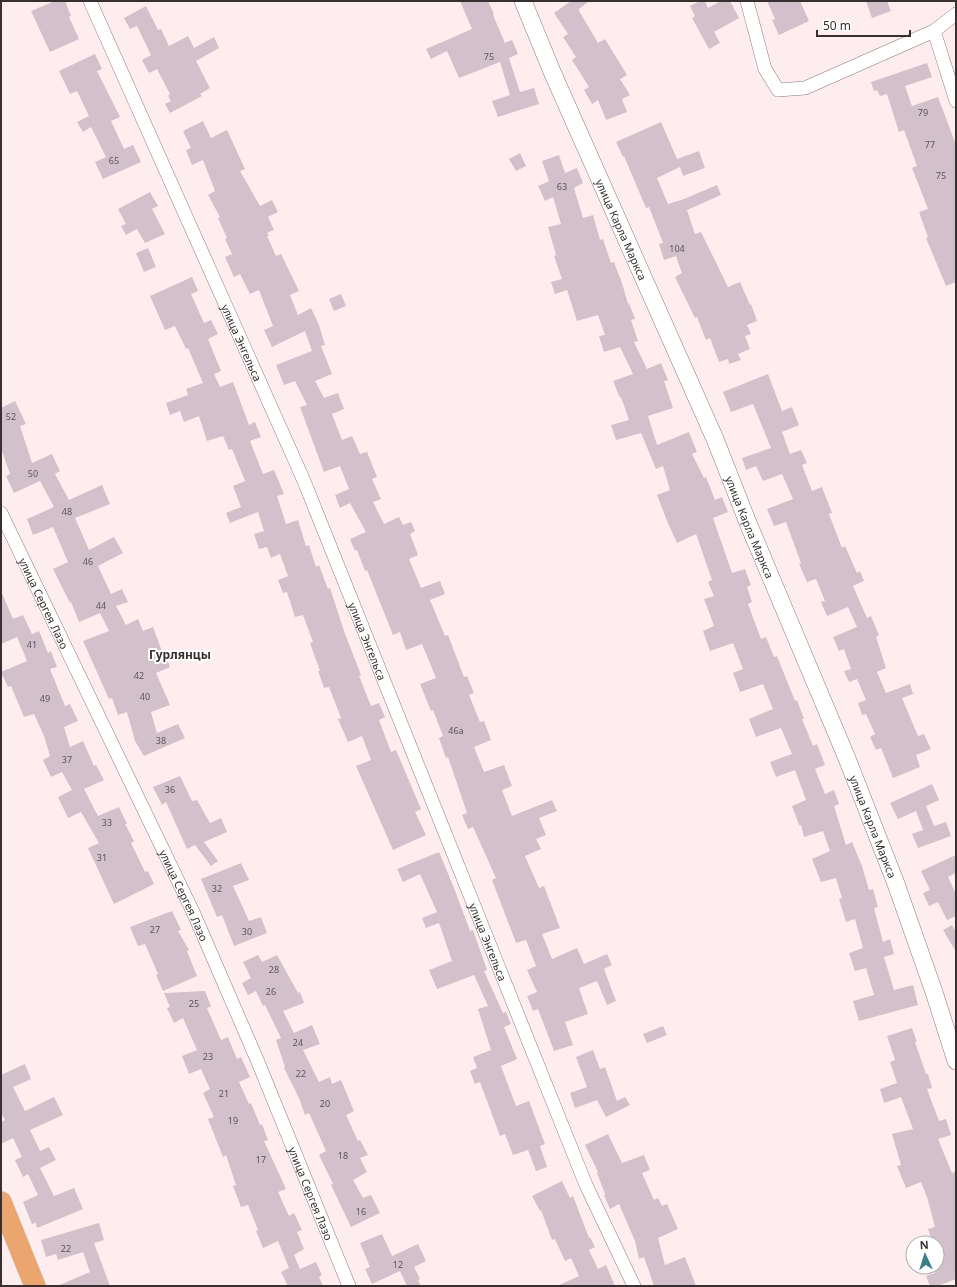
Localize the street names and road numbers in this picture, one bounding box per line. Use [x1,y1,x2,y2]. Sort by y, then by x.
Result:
street label: улица Карла Маркса [593,177,651,282]
street label: улица Энгельса [219,302,266,383]
street label: улица Карла Маркса [723,474,778,580]
street label: улица Сергея Лазо [16,555,73,651]
street label: улица Энгельса [346,600,390,682]
street label: улица Карла Маркса [847,773,901,880]
street label: улица Сергея Лазо [157,847,212,943]
street label: улица Энгельса [466,901,511,983]
street label: улица Сергея Лазо [286,1144,337,1242]

